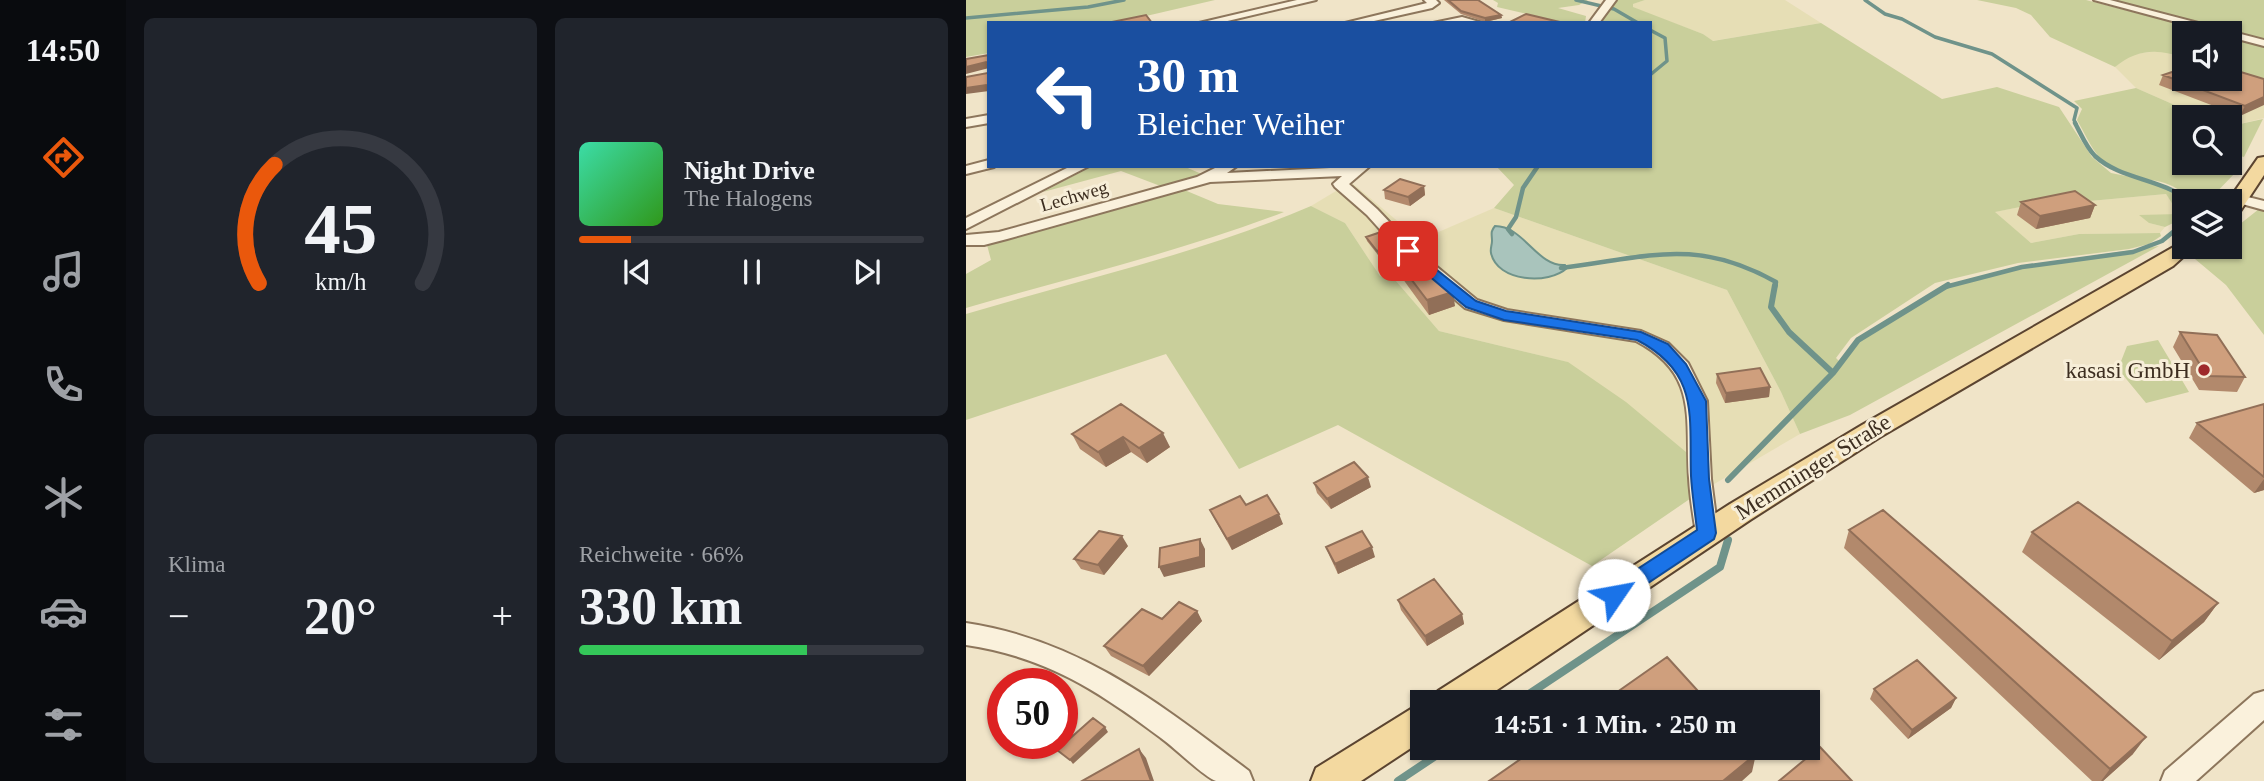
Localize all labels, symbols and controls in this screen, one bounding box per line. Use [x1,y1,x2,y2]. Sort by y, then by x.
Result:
map controls [2172,21,2242,259]
button: sound [2172,21,2242,91]
text: 14:50 [26,32,100,68]
text: 30 m [1137,48,1239,103]
icon: left [1022,49,1113,140]
button: search [2172,105,2242,175]
text: Bleicher Weiher [1137,106,1344,142]
icon: directions [39,133,88,182]
text: Night Drive [684,156,815,185]
street label: Lechweg [1038,176,1111,216]
text: The Halogens [684,186,812,211]
text: 45 [304,188,377,269]
button: layers [2172,189,2242,259]
pin [1378,221,1438,281]
icon: arrive [1389,232,1427,270]
icon: music [39,247,88,296]
icon: previous [618,253,656,291]
icon: pause [733,253,771,291]
icon: next [848,253,886,291]
text: km/h [315,268,367,295]
place label: kasasi GmbH [2065,358,2190,383]
icon: phone [39,360,88,409]
marker: kasasi GmbH [2196,362,2212,378]
street label: Memminger Straße [1731,409,1895,525]
icon: climate [39,473,88,522]
text: Reichweite · 66% [579,542,744,567]
text: Klima [168,552,226,577]
position arrow [1577,558,1651,632]
text: 330 km [579,578,742,635]
icon: car [39,587,88,636]
text: 20° [304,588,377,645]
text: − [168,595,189,637]
text: + [492,595,513,637]
speed limit sign: 50 [987,668,1078,759]
icon: filters [39,700,88,749]
text: 14:51 · 1 Min. · 250 m [1493,710,1737,739]

